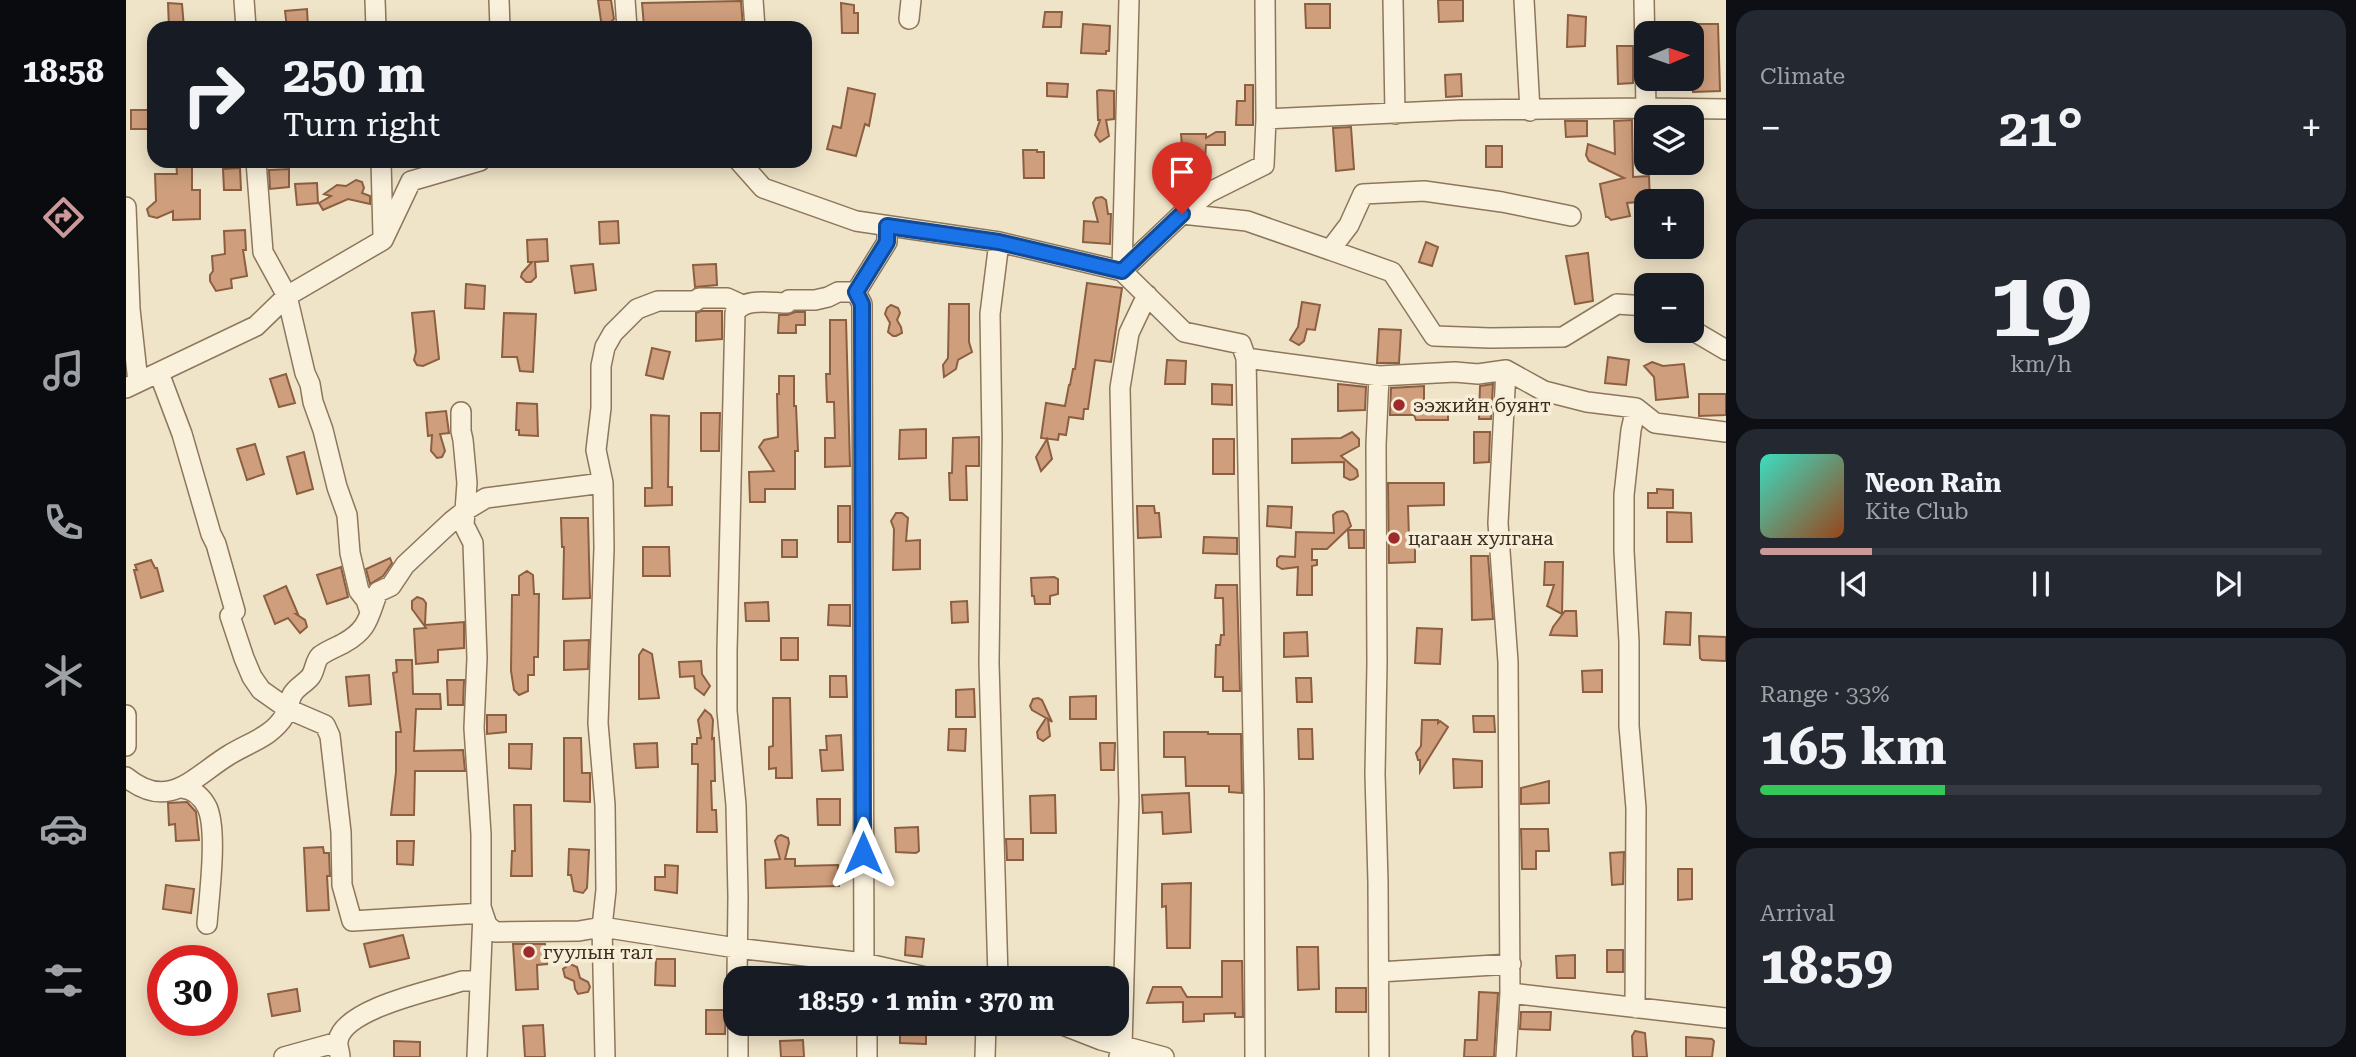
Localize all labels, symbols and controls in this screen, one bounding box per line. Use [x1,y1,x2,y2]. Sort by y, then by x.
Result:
north arrow [1634,21,1704,91]
map controls [1634,21,1704,343]
text: 250 m [283,47,425,104]
icon: right [168,49,259,140]
text: 18:58 [22,52,104,90]
text: Climate [1760,63,1845,90]
text: 21° [1999,98,2083,159]
button: layers [1634,105,1704,175]
text: Turn right [283,106,440,144]
text: − [1760,106,1781,150]
text: + [2301,106,2322,150]
pin [1152,142,1212,214]
icon: arrive [1163,153,1201,191]
button: + [1634,189,1704,259]
icon: directions [39,193,88,242]
text: 19 [1990,252,2092,358]
button: − [1634,273,1704,343]
icon: music [39,346,88,395]
text: km/h [2010,351,2072,378]
place label: ээжийн буянт [1413,394,1551,417]
marker: ээжийн буянт [1391,397,1407,413]
text: Neon Rain [1865,468,2001,498]
icon: phone [39,498,88,547]
text: Kite Club [1865,498,1969,525]
place label: цагаан хулгана [1408,527,1554,550]
marker: цагаан хулгана [1386,530,1402,546]
icon: previous [1835,565,1873,603]
icon: pause [2022,565,2060,603]
icon: next [2209,565,2247,603]
icon: climate [39,651,88,700]
text: Range · 33% [1760,681,1889,708]
text: 165 km [1760,716,1947,777]
icon: car [39,804,88,853]
position arrow [826,816,900,890]
text: Arrival [1760,900,1835,927]
text: 18:59 [1760,935,1893,996]
place label: гуулын тал [543,941,653,964]
marker: гуулын тал [521,944,537,960]
speed limit sign: 30 [147,945,238,1036]
icon: filters [39,956,88,1005]
text: 18:59 · 1 min · 370 m [798,986,1054,1016]

